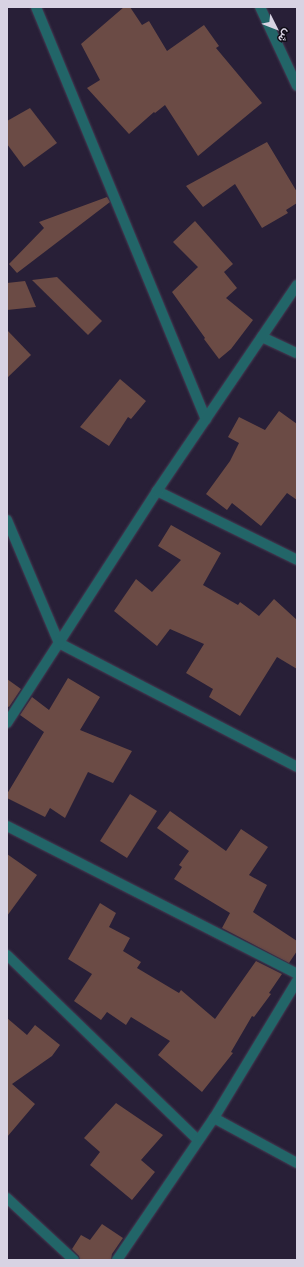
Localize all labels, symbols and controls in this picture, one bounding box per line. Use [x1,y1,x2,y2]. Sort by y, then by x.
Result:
north arrow [256,8,296,48]
text: ش [276,27,295,46]

